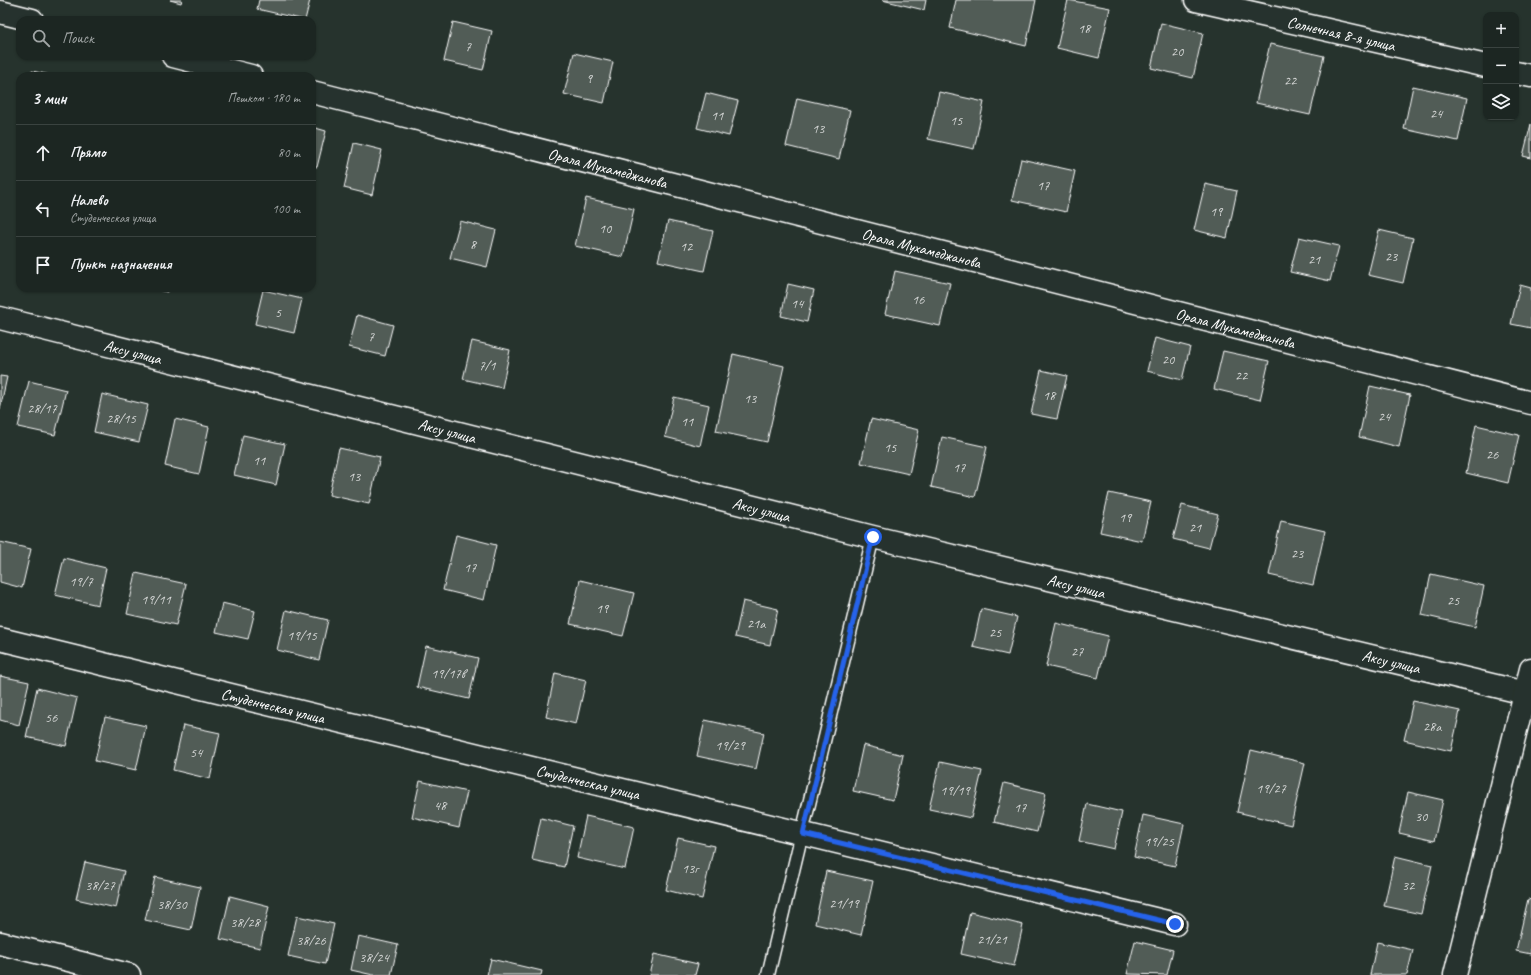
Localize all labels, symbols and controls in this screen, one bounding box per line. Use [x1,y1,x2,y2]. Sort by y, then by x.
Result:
street label: Солнечная 8-я улица [1285,12,1398,56]
map controls [1483,12,1519,120]
button: + [1483,12,1519,48]
search box [16,16,316,60]
house number: 18 [1078,20,1092,37]
icon: search [30,27,52,49]
text: Поиск [62,29,94,48]
house number: 7 [465,38,472,55]
house number: 20 [1171,43,1185,60]
button: − [1483,48,1519,84]
house number: 9 [586,70,594,87]
house number: 22 [1284,72,1298,89]
button: layers [1483,84,1519,120]
text: 3 мин [32,88,67,109]
text: Пешком · 180 m [227,90,300,106]
house number: 24 [1430,105,1444,122]
house number: 11 [711,107,724,124]
house number: 15 [950,112,963,129]
house number: 13 [812,120,826,137]
icon: ahead [32,142,54,164]
text: Прямо [70,143,106,162]
street label: Орала Мухамеджанова [546,144,670,194]
text: 80 m [278,145,300,161]
house number: 17 [1037,177,1050,194]
text: Налево [70,191,108,210]
icon: left [32,198,54,220]
text: 100 m [272,201,300,217]
house number: 19 [1210,203,1224,220]
text: Студенческая улица [70,210,156,226]
house number: 10 [599,220,613,237]
street label: Орала Мухамеджанова [860,224,984,274]
house number: 8 [470,236,478,253]
house number: 12 [680,238,694,255]
house number: 23 [1385,248,1399,265]
house number: 21 [1308,251,1321,268]
icon: arrive [32,254,54,276]
text: Пункт назначения [70,255,172,274]
house number: 16 [912,291,925,308]
house number: 14 [791,295,805,312]
house number: 5 [275,304,282,321]
street label: Орала Мухамеджанова [1174,304,1298,354]
house number: 7 [368,328,375,345]
street label: Аксу улица [102,335,165,369]
house number: 20 [1162,351,1176,368]
house number: 7/1 [478,357,496,374]
house number: 22 [1235,367,1249,384]
house number: 18 [1043,387,1057,404]
house number: 13 [744,390,758,407]
house number: 28/17 [27,400,58,417]
house number: 24 [1378,408,1392,425]
house number: 28/15 [106,410,137,427]
house number: 11 [681,413,694,430]
street label: Аксу улица [416,414,479,448]
house number: 15 [884,439,897,456]
house number: 26 [1486,446,1499,463]
house number: 11 [253,452,266,469]
house number: 17 [953,459,966,476]
house number: 13 [348,468,362,485]
street label: Аксу улица [730,493,793,527]
house number: 19 [1119,509,1133,526]
house number: 21 [1189,519,1202,536]
route start [864,528,882,546]
house number: 23 [1291,545,1305,562]
house number: 17 [464,559,477,576]
street label: Аксу улица [1045,570,1108,603]
house number: 19/7 [69,573,93,590]
house number: 19/11 [141,591,172,608]
house number: 25 [1447,592,1460,609]
house number: 19 [596,600,610,617]
house number: 21а [747,615,766,632]
house number: 25 [989,624,1002,641]
house number: 19/15 [287,627,318,644]
house number: 27 [1071,643,1084,660]
street label: Аксу улица [1360,645,1423,679]
house number: 19/17в [431,665,469,682]
street label: Студенческая улица [219,684,328,729]
house number: 56 [45,709,58,726]
house number: 28а [1423,718,1442,735]
house number: 19/29 [715,737,747,754]
house number: 54 [190,744,204,761]
street label: Студенческая улица [534,760,643,805]
house number: 19/27 [1256,780,1287,797]
house number: 19/19 [940,782,972,799]
house number: 48 [434,797,448,814]
house number: 17 [1014,799,1027,816]
house number: 30 [1415,808,1429,825]
house number: 19/25 [1144,833,1175,850]
house number: 13г [682,860,700,877]
house number: 38/27 [85,877,116,894]
house number: 32 [1402,877,1416,894]
house number: 21/19 [829,895,861,912]
house number: 38/30 [157,896,189,913]
house number: 38/28 [230,914,262,931]
route end [1166,915,1184,933]
house number: 21/21 [977,931,1008,948]
house number: 38/26 [296,932,327,949]
house number: 38/24 [359,949,391,966]

